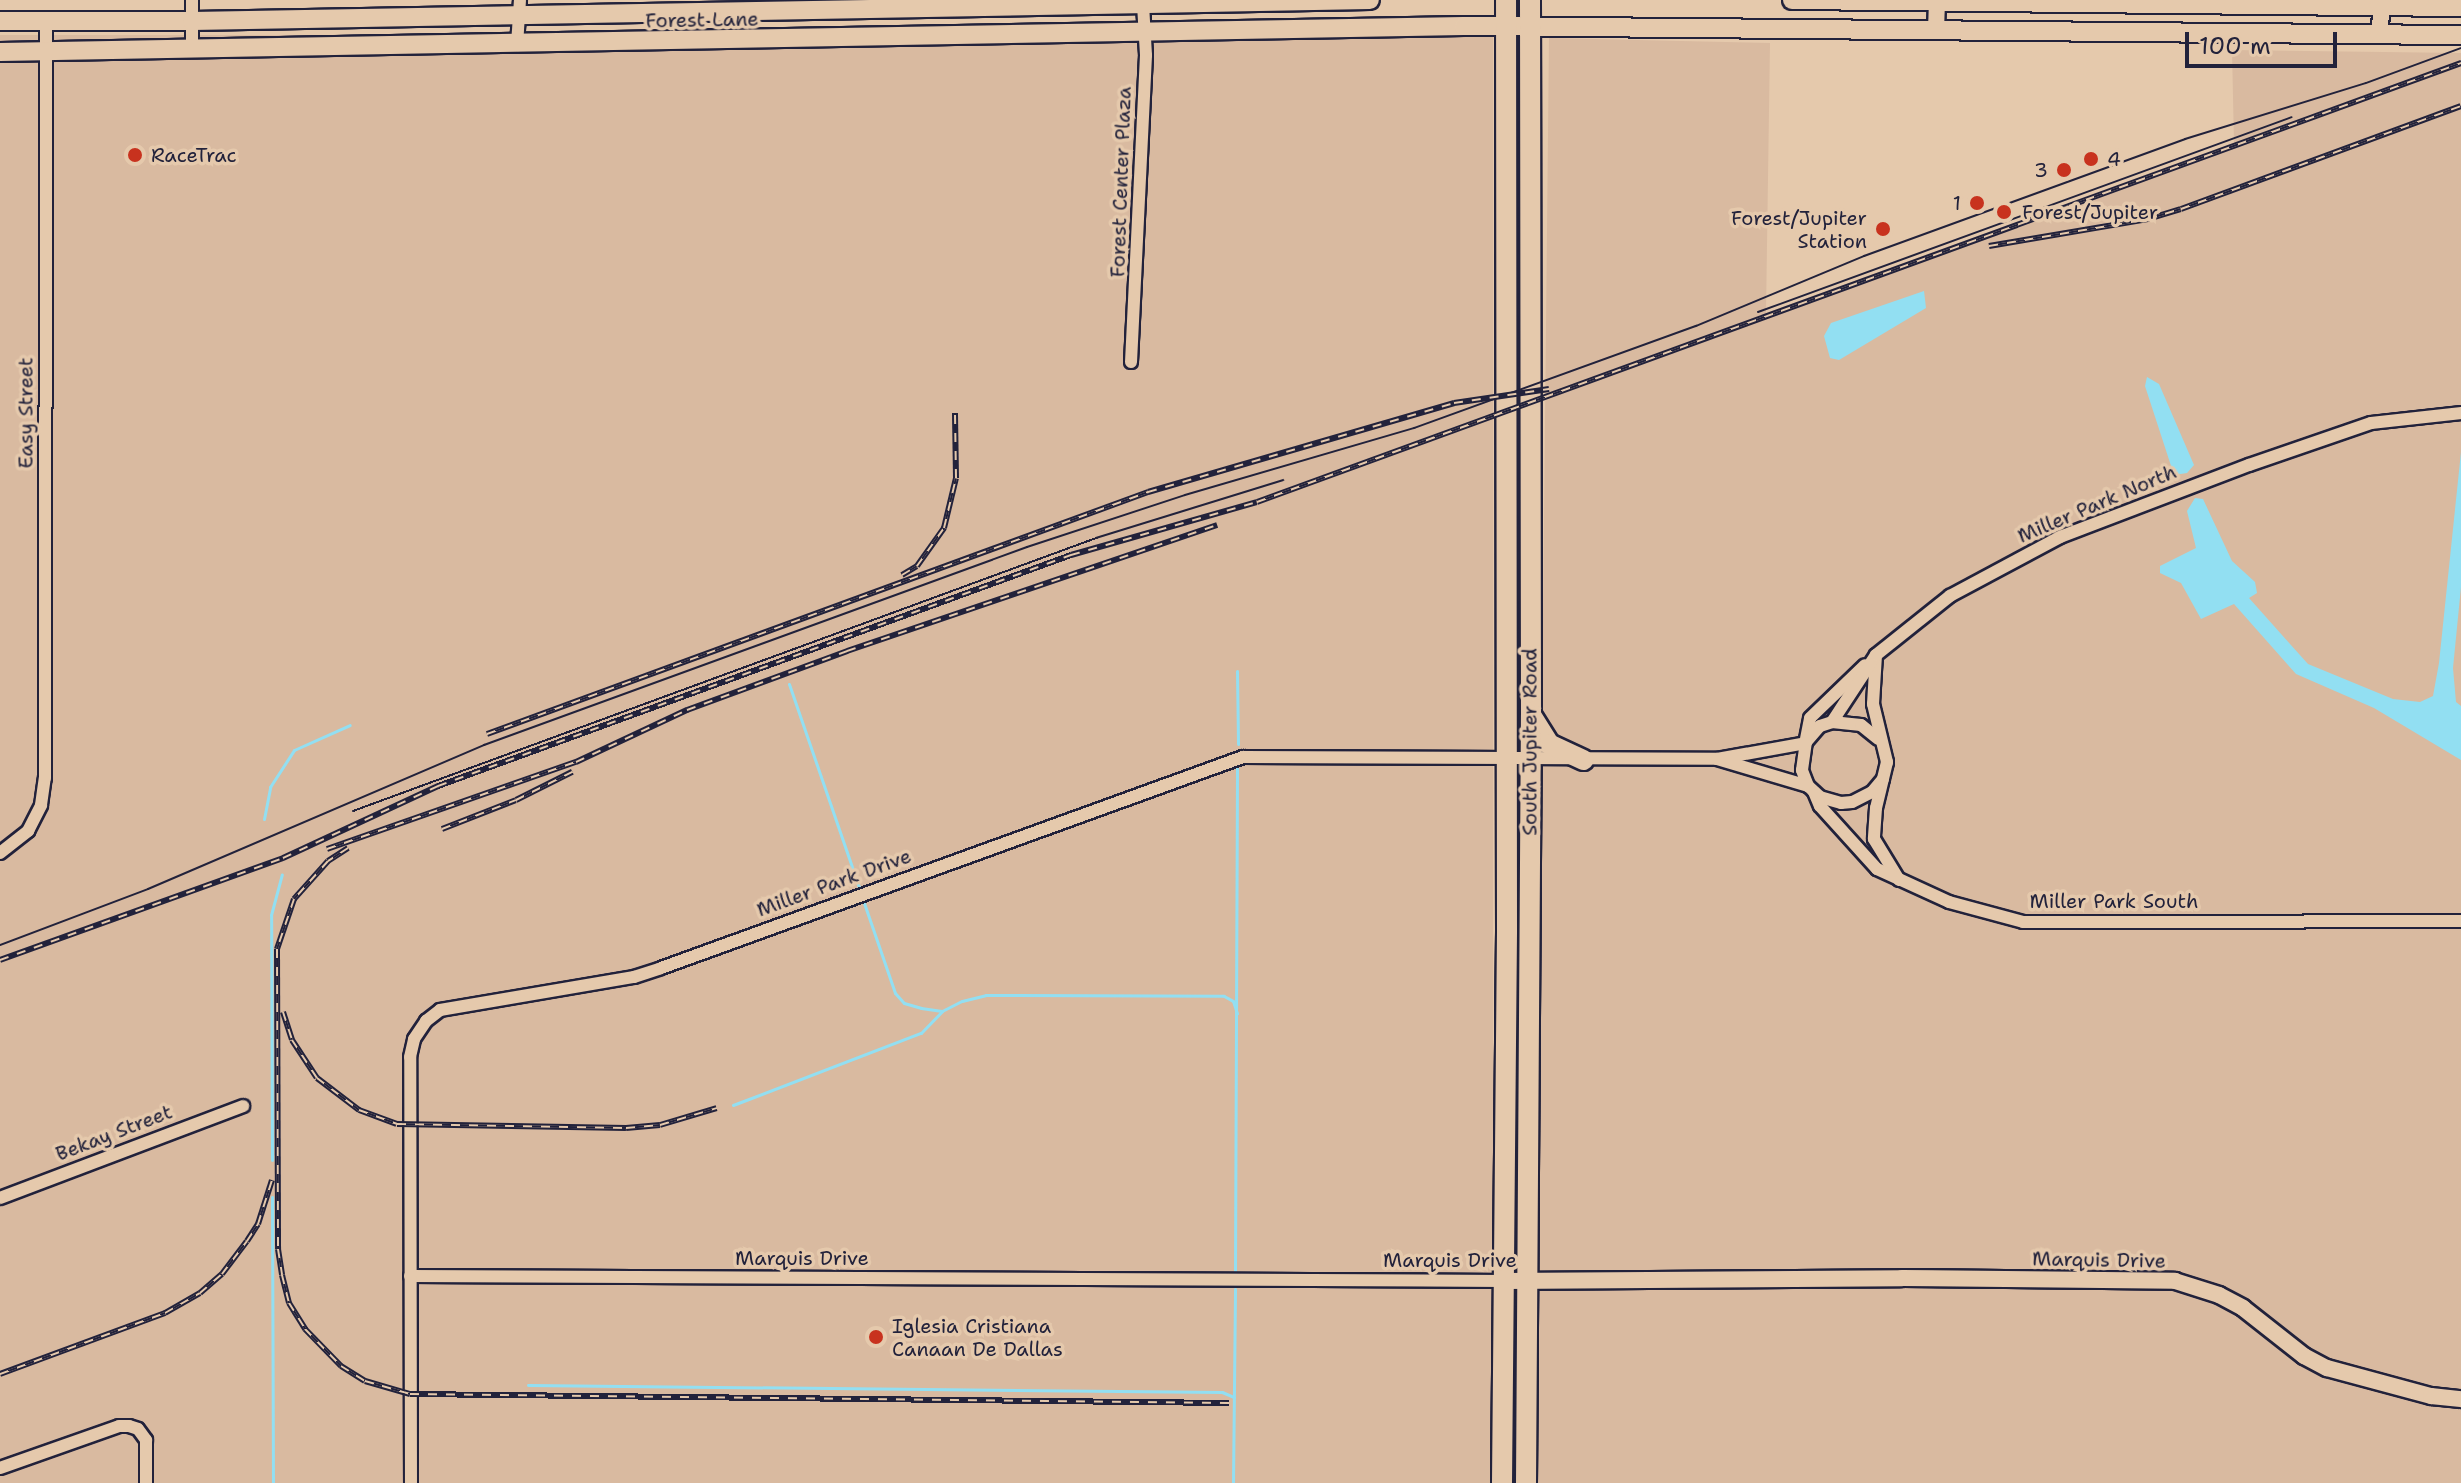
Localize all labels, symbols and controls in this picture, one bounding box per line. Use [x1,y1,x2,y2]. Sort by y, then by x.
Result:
street label: Forest Lane [645,7,759,33]
scale bar [2189,16,2341,66]
text: 100 m [2199,30,2271,62]
street label: Forest Center Plaza [1106,86,1136,278]
place label: RaceTrac [151,143,237,167]
marker: RaceTrac [126,146,144,164]
place label: 4 [2107,147,2121,171]
marker: 4 [2082,150,2100,168]
place label: 3 [2034,158,2048,182]
marker: 3 [2055,161,2073,179]
place label: 1 [1953,191,1961,215]
marker: 1 [1968,194,1986,212]
place label: Forest/Jupiter [2022,200,2158,224]
marker: Forest/Jupiter [1993,201,2015,223]
place label: Forest/Jupiter Station [1731,206,1867,253]
marker: Forest/Jupiter Station [1874,220,1892,238]
street label: Easy Street [14,357,38,469]
street label: Miller Park North [2014,460,2180,548]
street label: South Jupiter Road [1518,648,1542,836]
street label: Miller Park Drive [754,844,914,922]
street label: Miller Park South [2030,889,2198,913]
street label: Bekay Street [52,1100,176,1166]
street label: Marquis Drive [735,1246,869,1270]
street label: Marquis Drive [2032,1247,2166,1273]
street label: Marquis Drive [1383,1248,1517,1272]
place label: Iglesia Cristiana Canaan De Dallas [892,1314,1063,1361]
marker: Iglesia Cristiana Canaan De Dallas [867,1328,885,1346]

